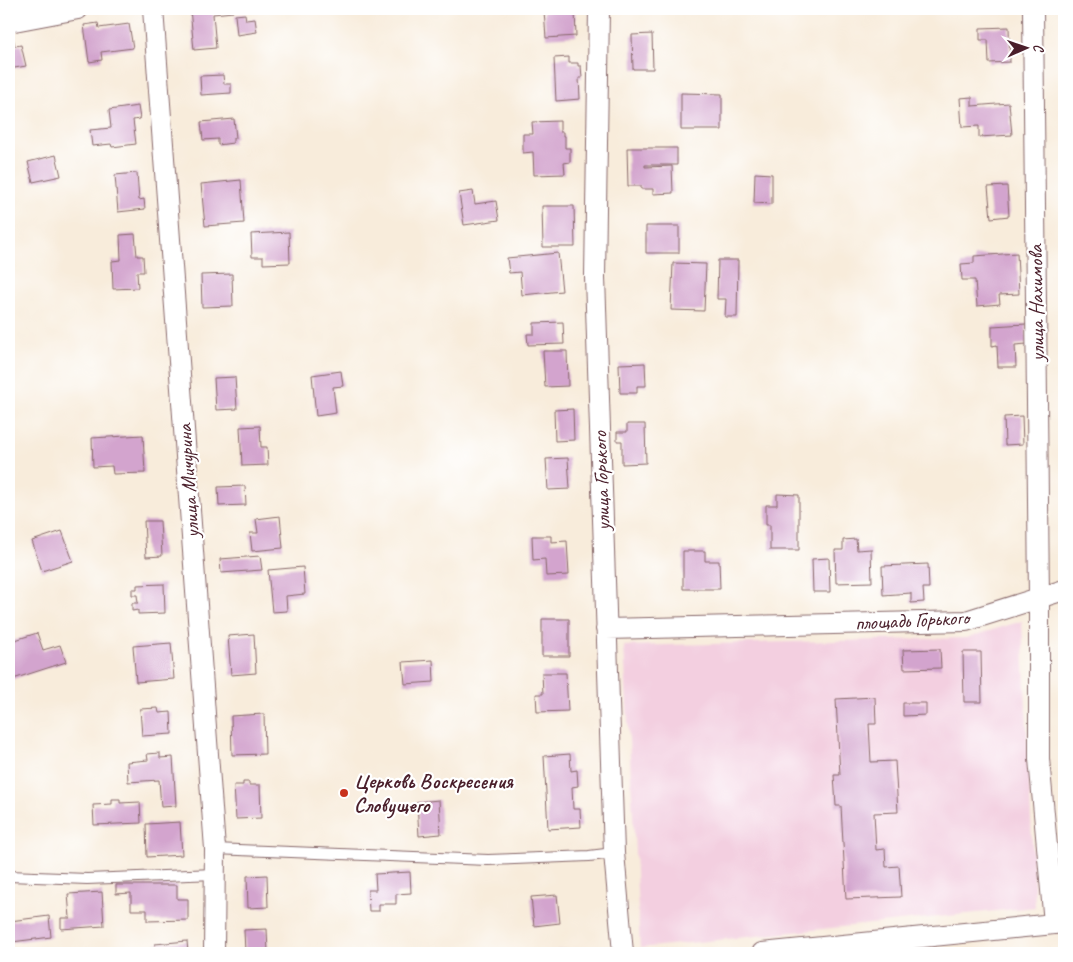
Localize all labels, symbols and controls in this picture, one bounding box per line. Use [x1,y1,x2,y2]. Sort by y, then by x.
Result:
north arrow [1000,22,1050,72]
text: С [1030,44,1047,53]
street label: улица Нахимова [1022,243,1050,364]
street label: улица Мичурина [171,421,205,541]
street label: улица Горького [586,429,616,533]
street label: площадь Горького [854,604,972,636]
place label: Церковь Воскресения Словущего [354,768,514,819]
marker: Церковь Воскресения Словущего [338,787,350,799]

